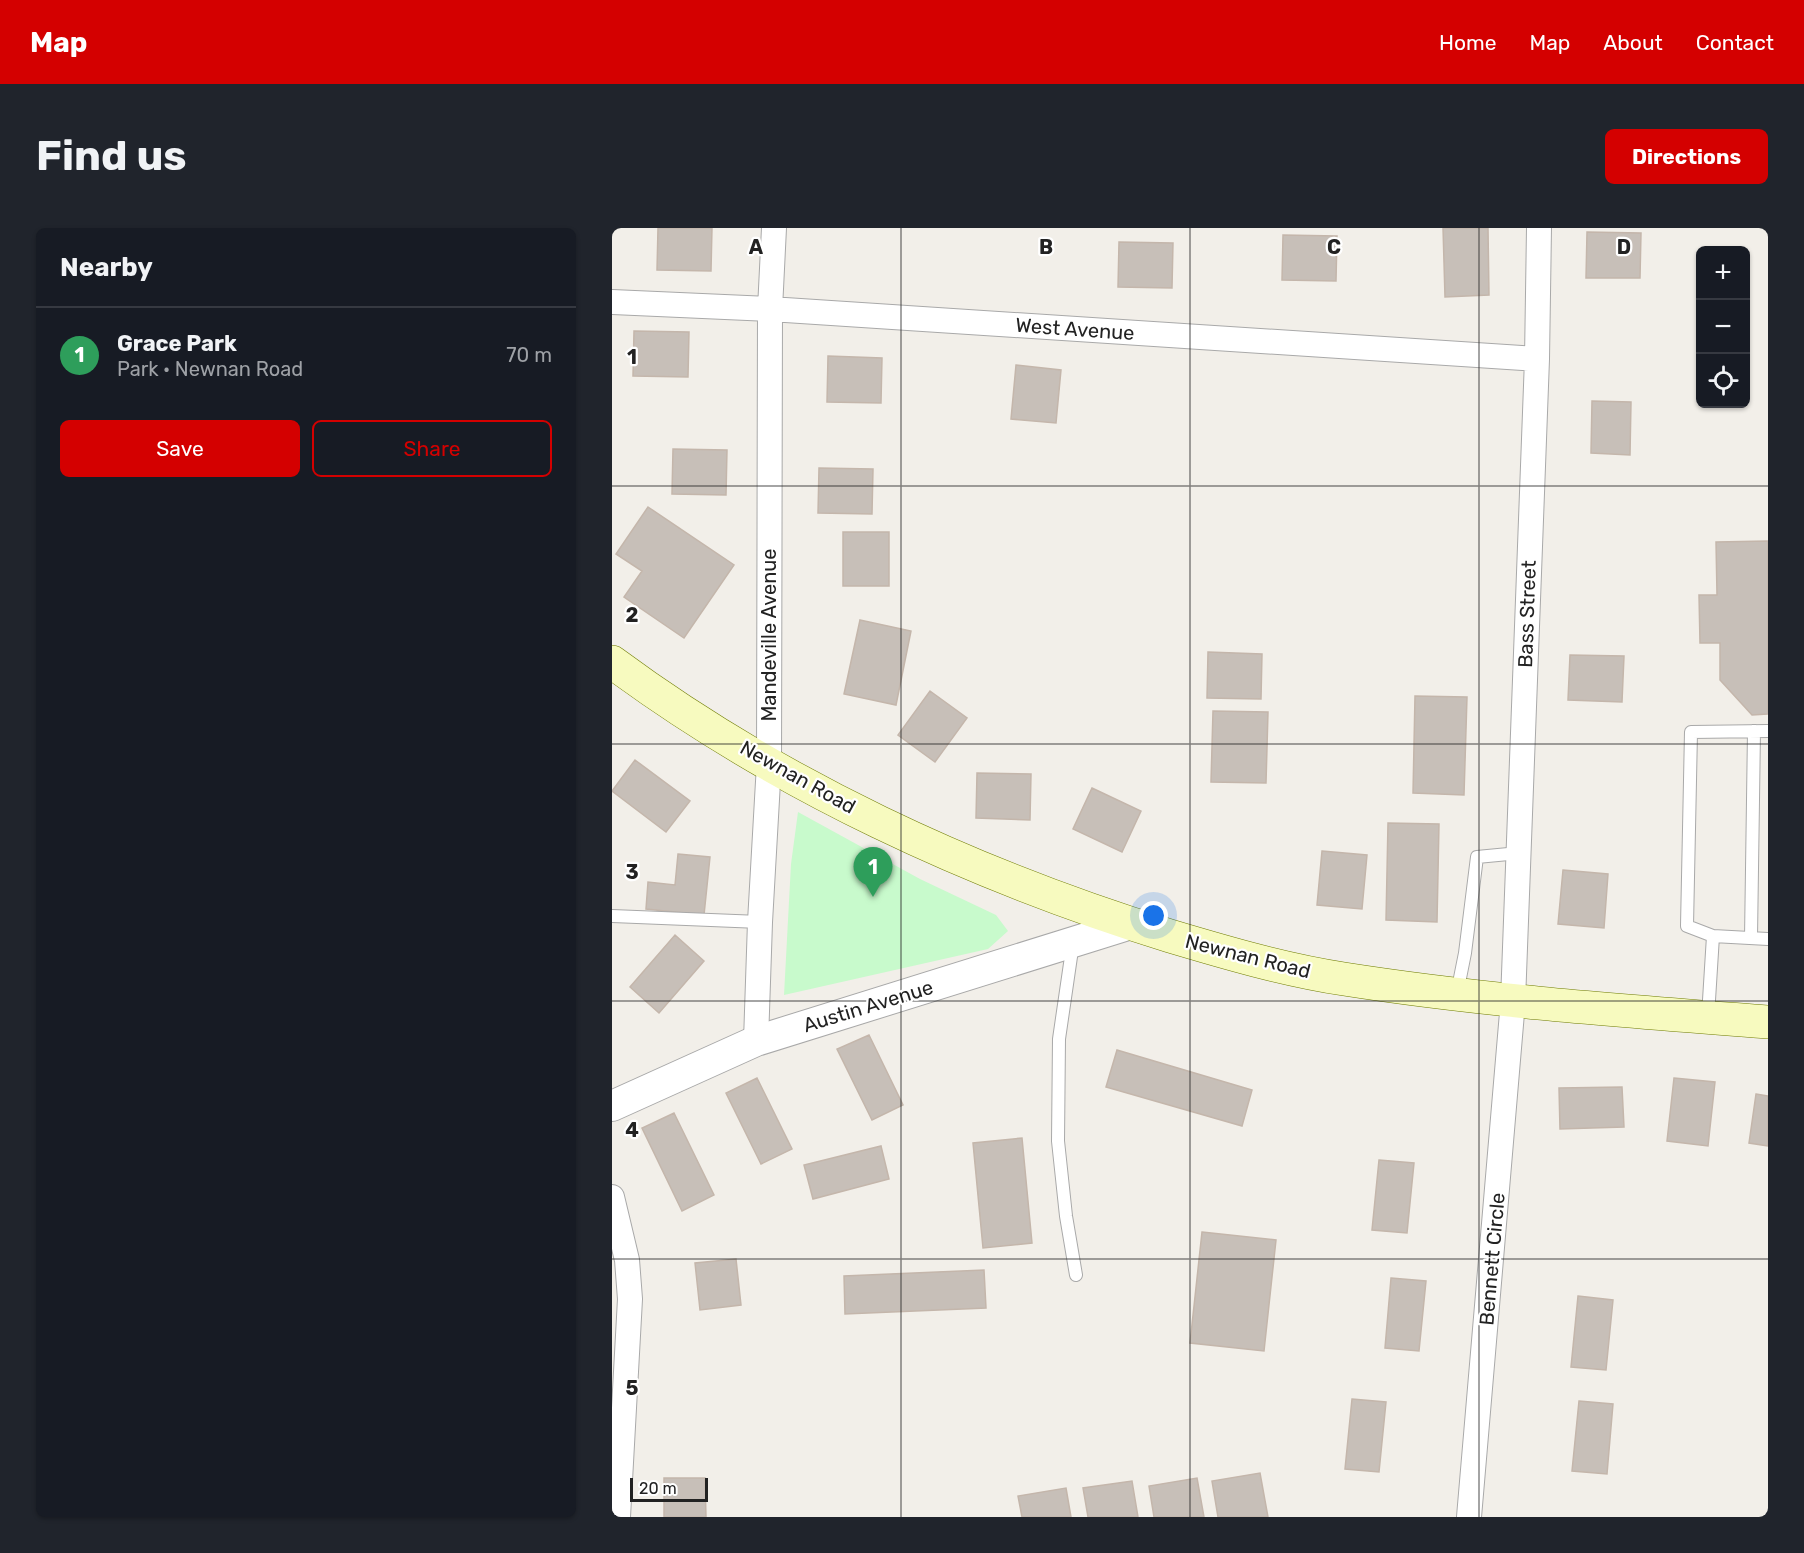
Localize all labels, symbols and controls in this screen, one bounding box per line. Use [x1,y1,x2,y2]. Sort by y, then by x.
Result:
text: Map [30,26,87,59]
text: Home [1439,30,1496,55]
text: Map [1529,30,1570,55]
text: About [1603,30,1663,55]
text: Contact [1696,30,1774,55]
button: Directions [1605,129,1768,184]
text: Find us [36,131,187,181]
text: A [749,235,764,259]
text: B [1039,235,1053,259]
text: C [1327,235,1341,259]
text: D [1617,235,1631,259]
map controls [1696,246,1750,408]
button: + [1696,246,1750,300]
text: Nearby [60,252,153,283]
button: − [1696,300,1750,354]
street label: West Avenue [1015,313,1135,345]
text: Grace Park [117,330,237,357]
text: 1 [75,343,84,367]
text: 70 m [506,343,552,367]
text: 1 [627,345,637,369]
button: locate [1696,354,1750,408]
text: Park · Newnan Road [117,357,303,381]
button: Save [60,420,300,477]
button: Share [312,420,552,477]
street label: Mandeville Avenue [757,548,781,722]
street label: Bass Street [1513,560,1541,668]
text: 2 [626,603,639,627]
street label: Newnan Road [736,735,860,819]
pin: 1 [854,848,892,897]
text: 3 [625,860,639,884]
your location [1139,901,1168,930]
street label: Newnan Road [1183,929,1313,983]
street label: Austin Avenue [800,975,936,1037]
text: 4 [625,1118,639,1142]
street label: Bennett Circle [1474,1192,1510,1326]
text: 5 [626,1376,639,1400]
scale bar [630,1475,708,1502]
text: 20 m [639,1479,677,1498]

